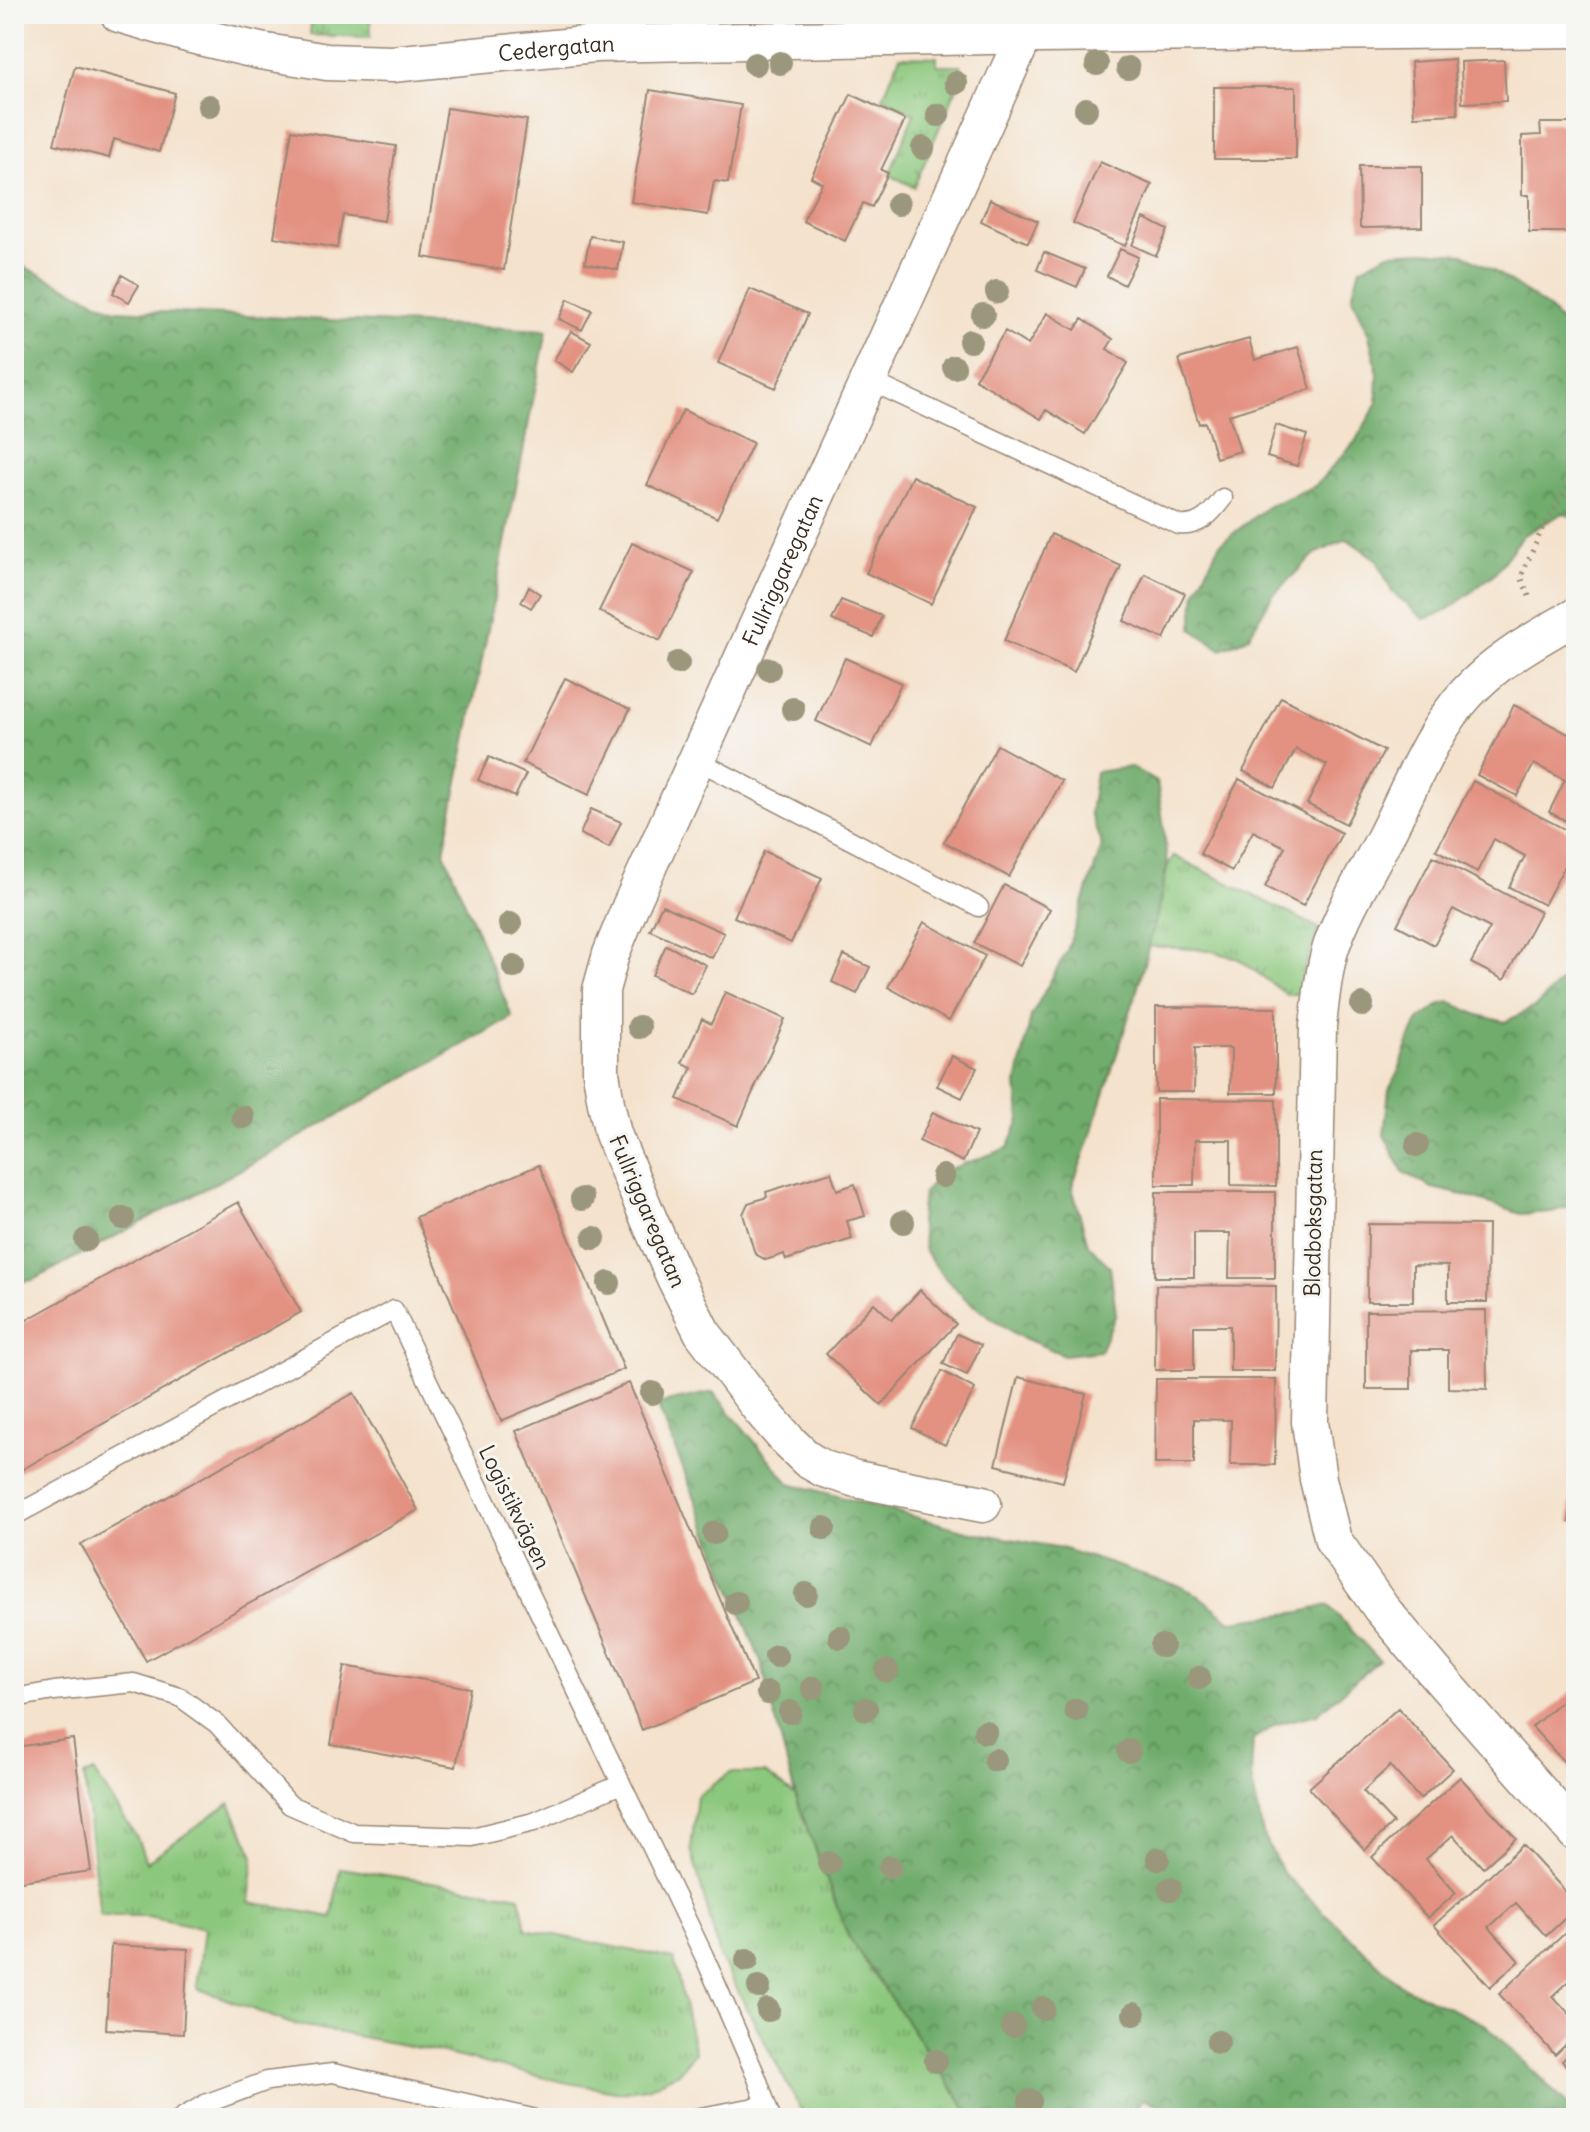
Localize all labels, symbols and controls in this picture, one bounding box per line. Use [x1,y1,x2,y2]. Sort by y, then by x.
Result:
street label: Cedergatan [497,30,615,67]
street label: Fullriggaregatan [736,490,829,650]
street label: Fullriggaregatan [603,1130,693,1292]
street label: Blodboksgatan [1298,1149,1328,1297]
street label: Logistikvägen [473,1440,557,1574]

